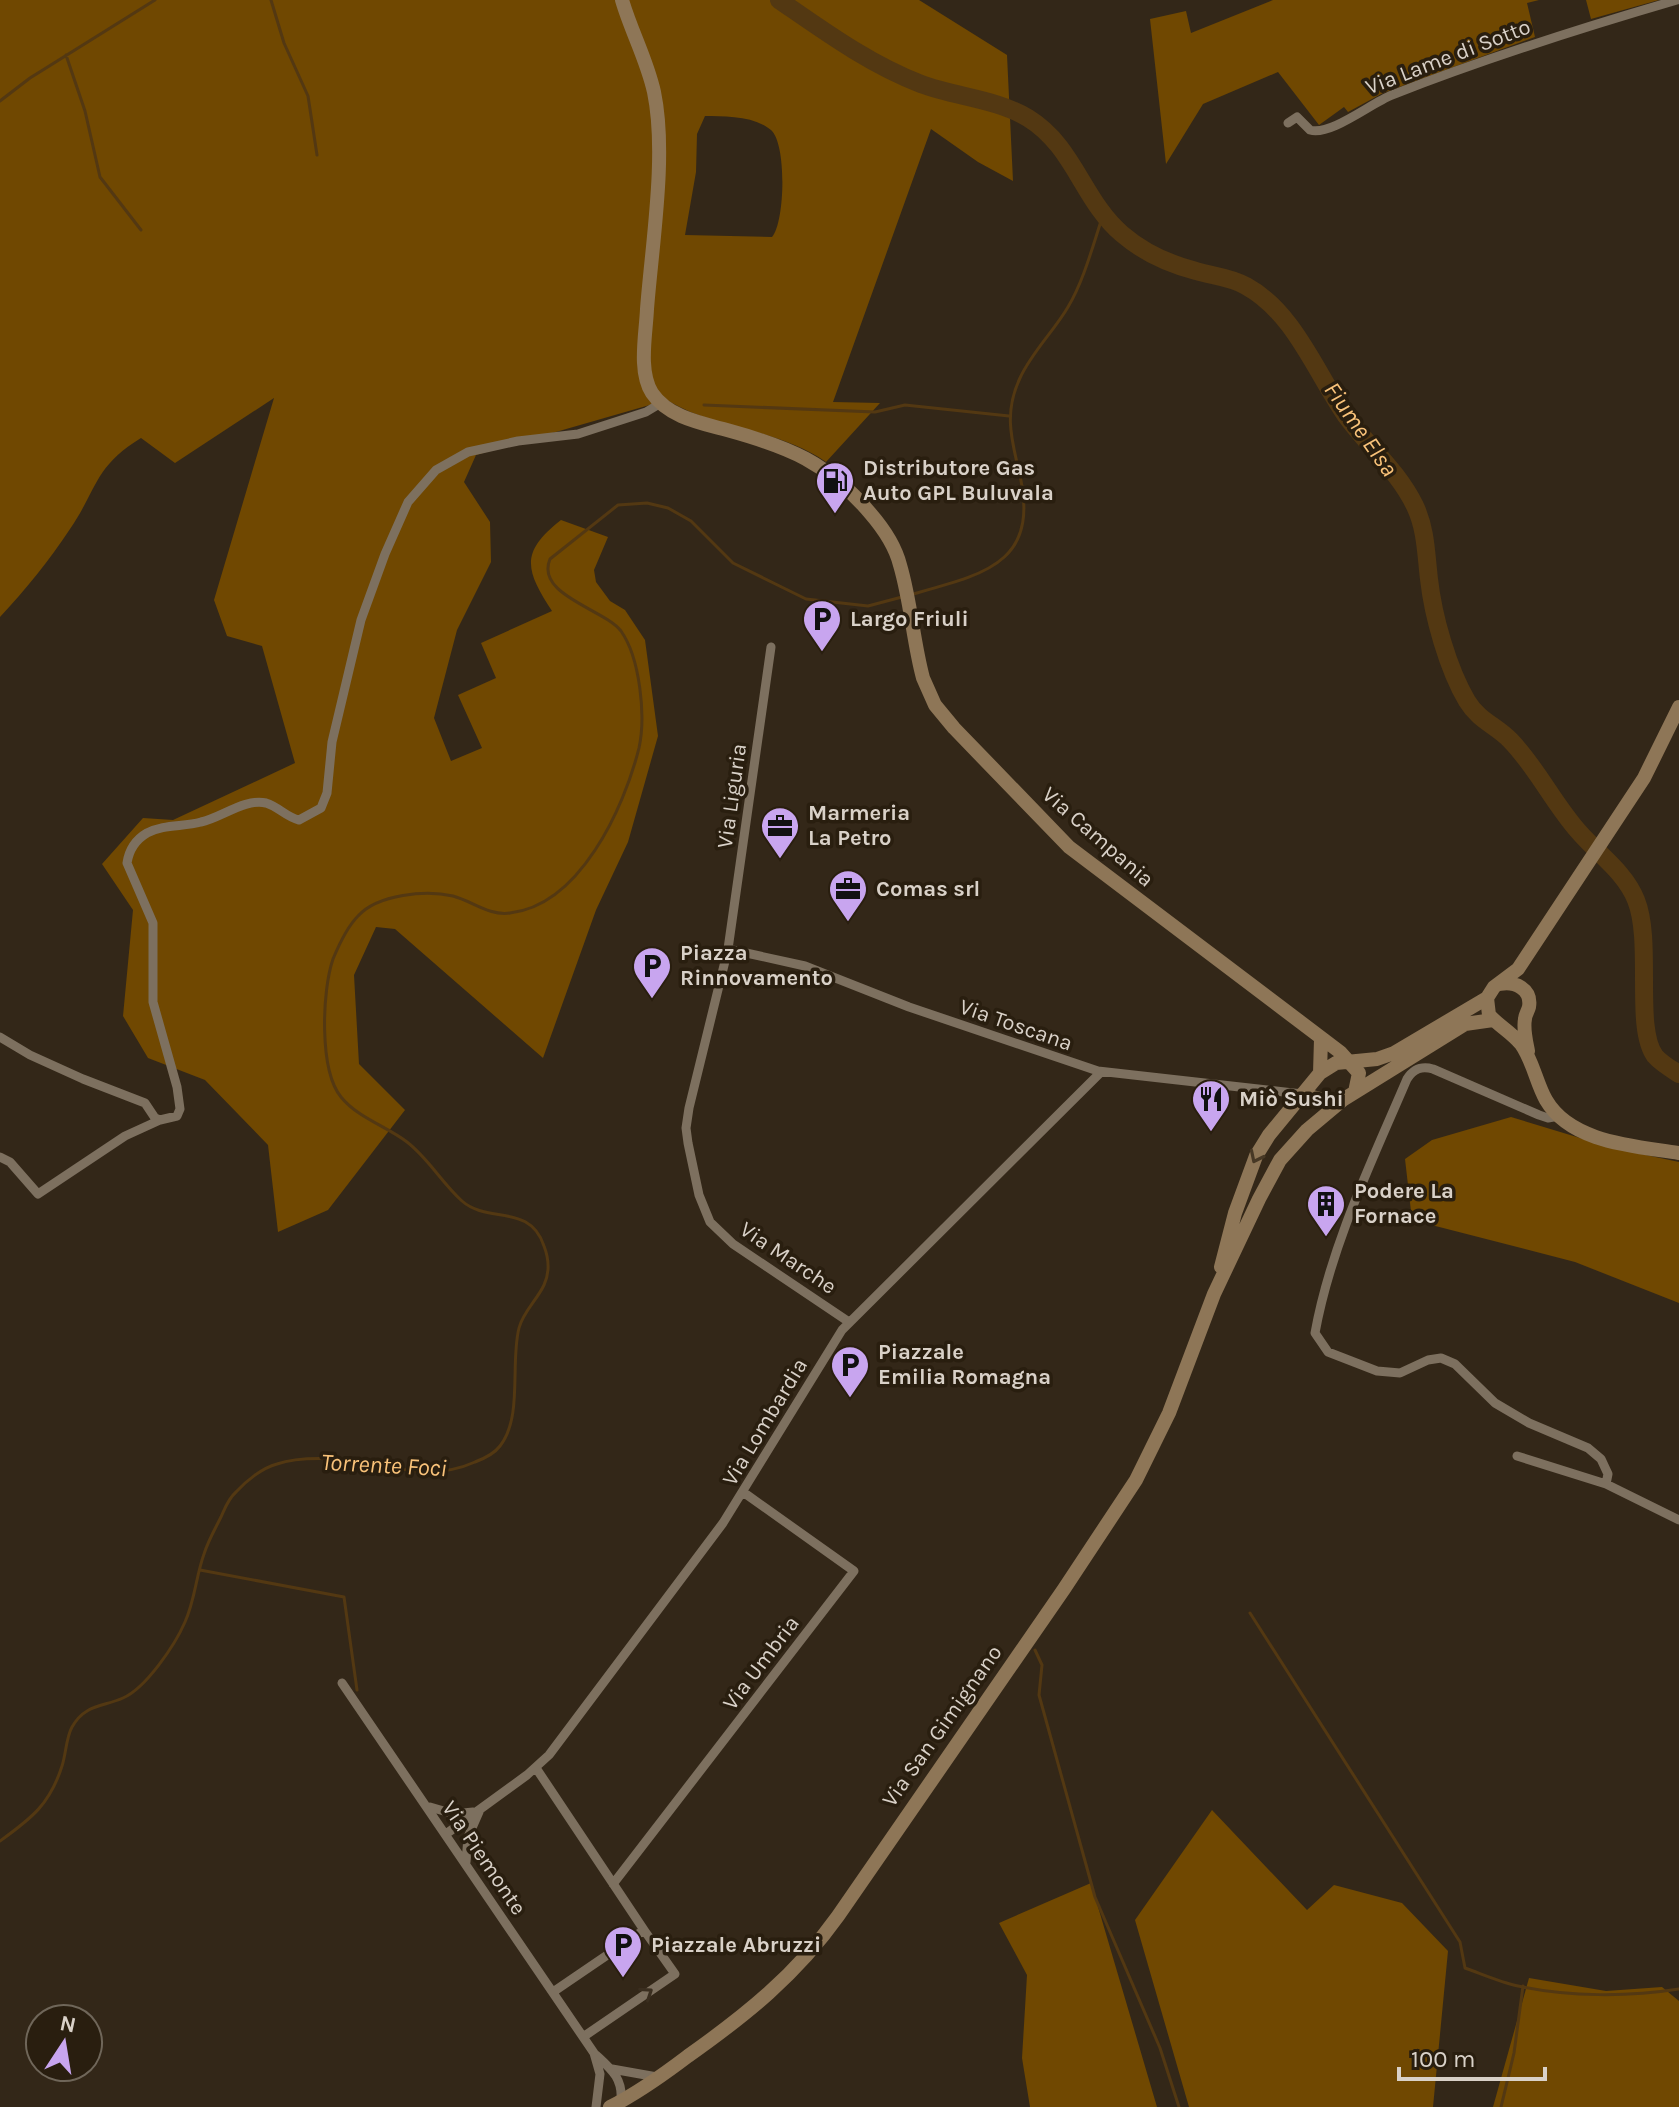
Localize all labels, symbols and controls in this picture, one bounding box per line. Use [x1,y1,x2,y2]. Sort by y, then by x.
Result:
street label: Via Lame di Sotto [1362,14,1534,100]
water label: Fiume Elsa [1318,376,1404,482]
place label: Distributore Gas Auto GPL Buluvala [863,455,1054,506]
fuel station icon: Distributore Gas Auto GPL Buluvala [814,460,856,515]
parking icon: Largo Friuli [801,598,843,653]
place label: Largo Friuli [850,606,969,632]
street label: Via Liguria [712,742,752,850]
street label: Via Campania [1037,781,1159,893]
place label: Marmeria La Petro [808,800,910,851]
office icon: Marmeria La Petro [759,805,801,860]
office icon: Comas srl [827,868,869,923]
place label: Comas srl [876,876,980,902]
place label: Piazza Rinnovamento [680,940,833,991]
parking icon: Piazza Rinnovamento [631,945,673,1000]
street label: Via Toscana [956,994,1076,1056]
restaurant icon: Miò Sushi [1190,1078,1232,1133]
place label: Miò Sushi [1239,1086,1344,1112]
one-way arrow [1250,1149,1266,1163]
place label: Podere La Fornace [1354,1178,1454,1229]
building icon: Podere La Fornace [1305,1183,1347,1238]
street label: Via Marche [735,1216,841,1300]
place label: Piazzale Emilia Romagna [878,1339,1051,1390]
parking icon: Piazzale Emilia Romagna [829,1344,871,1399]
street label: Via Lombardia [717,1354,813,1490]
water label: Torrente Foci [320,1448,448,1482]
street label: Via Umbria [717,1611,805,1715]
street label: Via San Gimignano [877,1640,1007,1812]
street label: Via Piemonte [436,1796,532,1920]
parking icon: Piazzale Abruzzi [602,1924,644,1979]
place label: Piazzale Abruzzi [651,1932,821,1958]
one-way arrow [639,1988,653,2003]
north arrow [24,2003,104,2083]
text: N [58,2010,78,2039]
scale bar [1399,2031,1545,2081]
text: 100 m [1411,2045,1476,2073]

